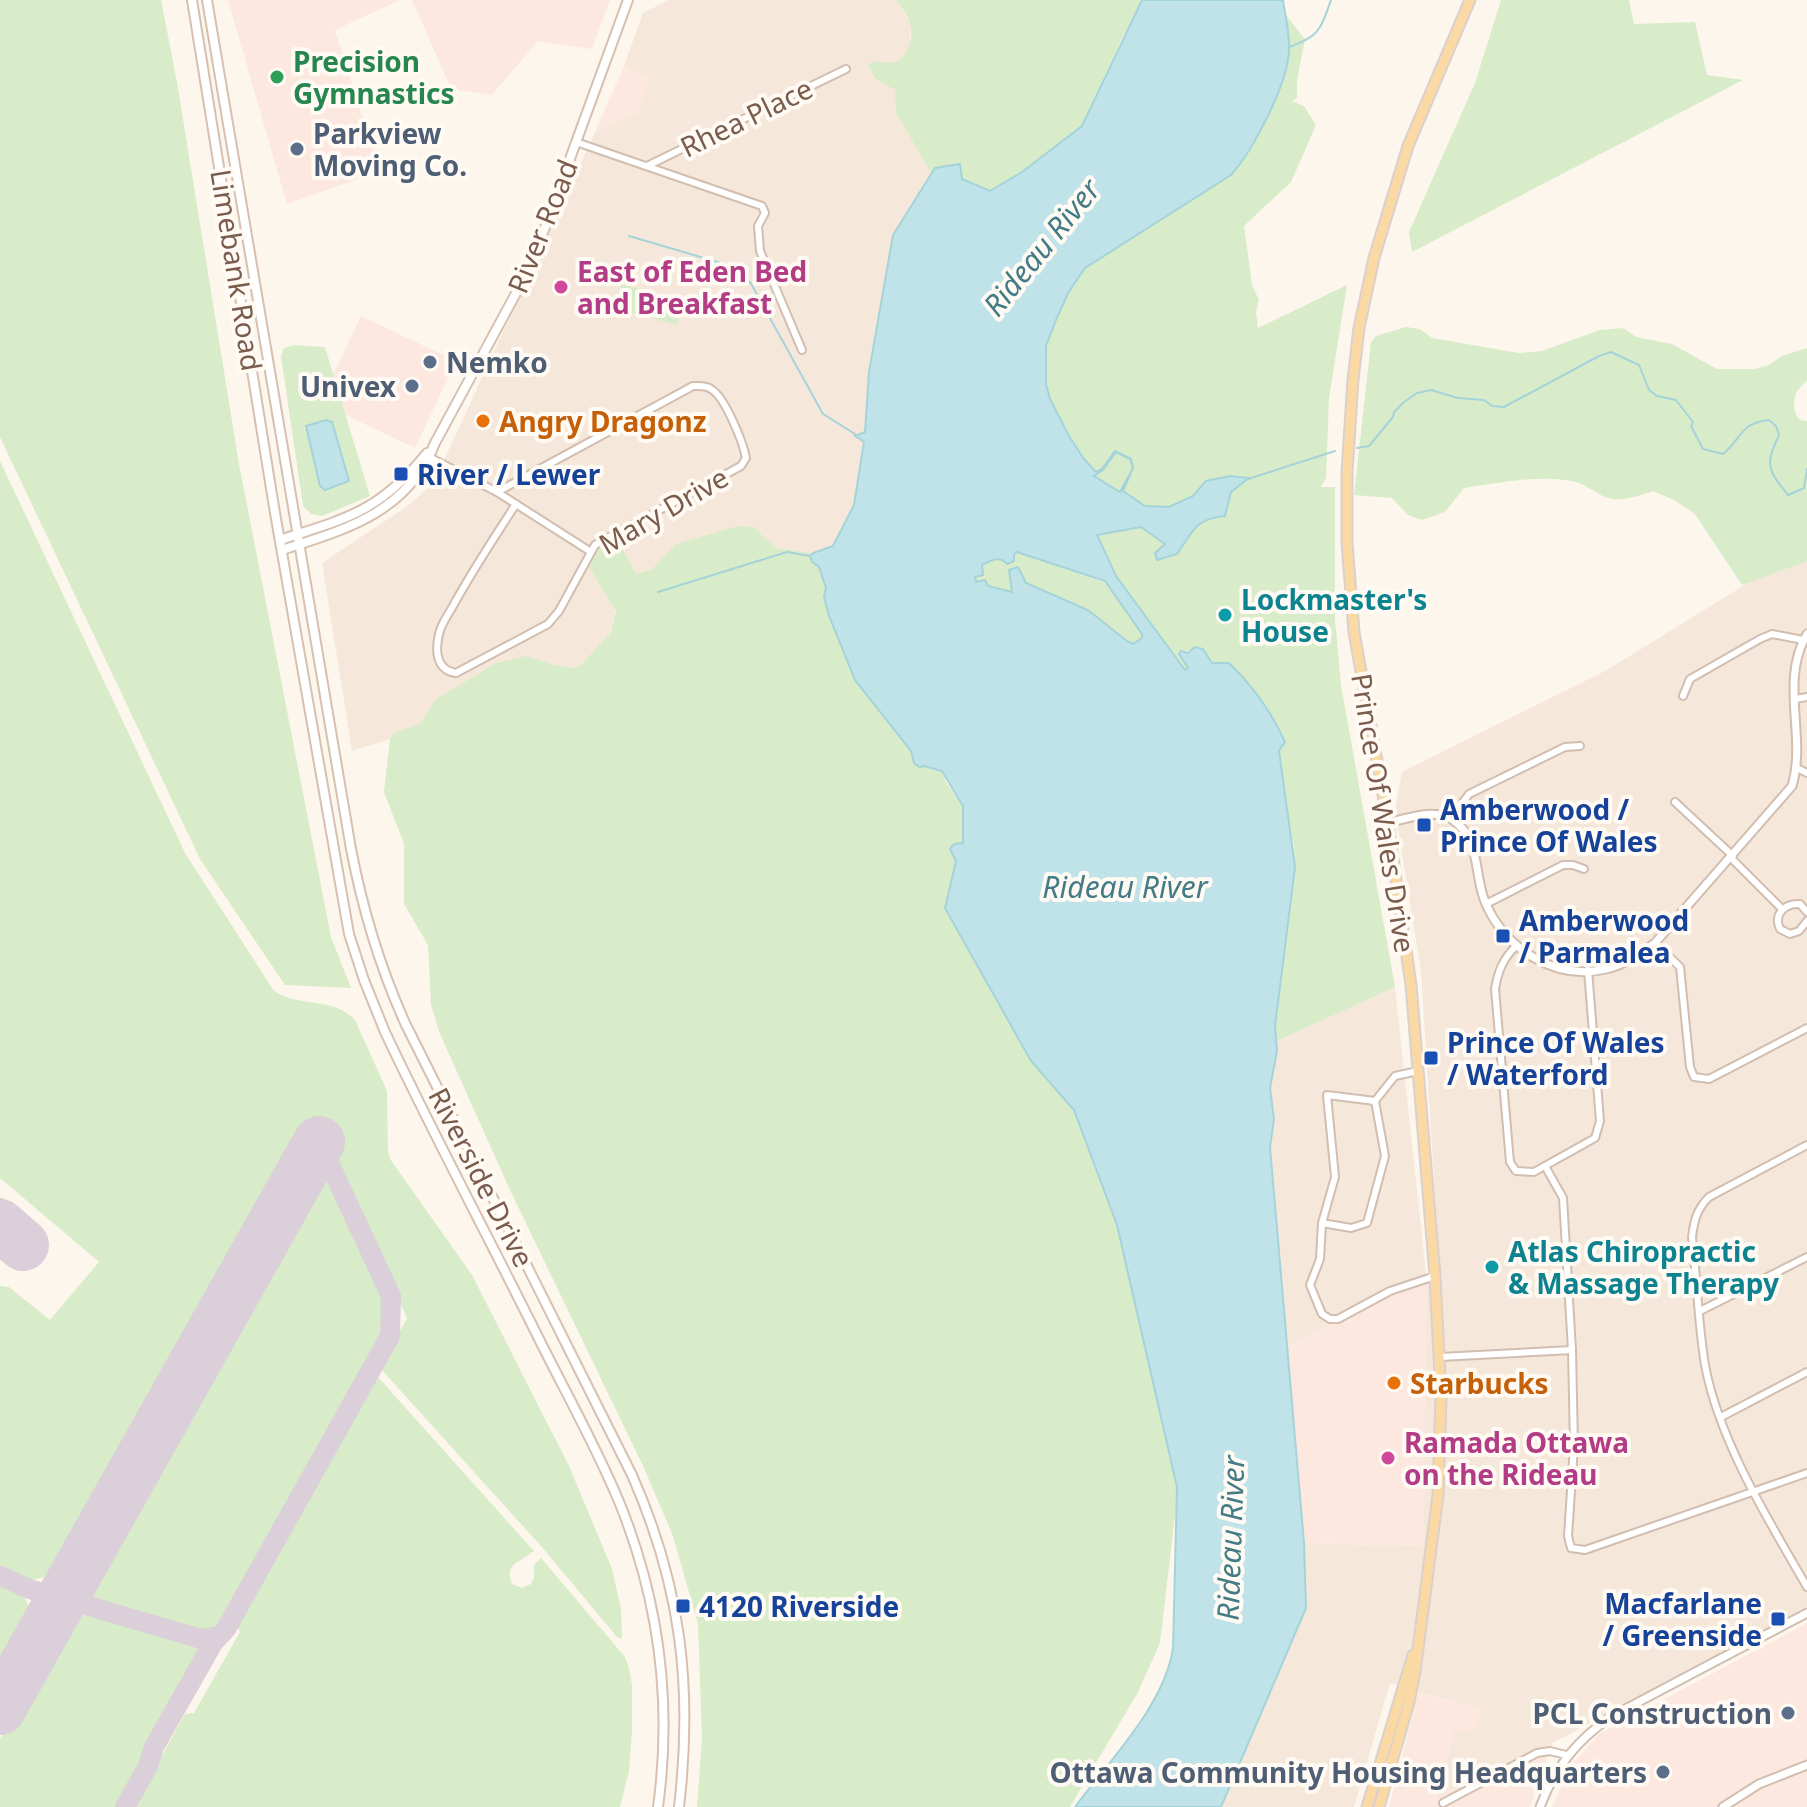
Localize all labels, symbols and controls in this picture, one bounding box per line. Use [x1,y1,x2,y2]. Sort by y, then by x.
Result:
place label: Precision Gymnastics [293,42,455,112]
marker: Precision Gymnastics [268,68,286,86]
street label: Rhea Place [674,69,818,165]
place label: Parkview Moving Co. [313,114,467,184]
marker: Parkview Moving Co. [288,140,306,158]
street label: River Road [498,154,586,298]
street label: Limebank Road [202,166,272,374]
water label: Rideau River [973,169,1110,324]
place label: East of Eden Bed and Breakfast [577,252,807,322]
marker: East of Eden Bed and Breakfast [552,278,570,296]
place label: Nemko [446,343,548,381]
marker: Nemko [421,353,439,371]
place label: Univex [300,367,397,405]
marker: Univex [403,377,421,395]
place label: Angry Dragonz [499,402,706,440]
marker: Angry Dragonz [474,412,492,430]
place label: River / Lewer [417,455,601,493]
street label: Mary Drive [591,458,735,562]
marker: River / Lewer [392,465,410,483]
place label: Lockmaster's House [1241,580,1427,650]
marker: Lockmaster's House [1216,606,1234,624]
street label: Prince Of Wales Drive [1343,671,1425,955]
place label: Amberwood / Prince Of Wales [1440,790,1658,860]
marker: Amberwood / Prince Of Wales [1415,816,1433,834]
water label: Rideau River [1042,866,1209,907]
place label: Amberwood / Parmalea [1519,901,1689,971]
marker: Amberwood / Parmalea [1494,927,1512,945]
place label: Prince Of Wales / Waterford [1447,1023,1665,1093]
marker: Prince Of Wales / Waterford [1422,1049,1440,1067]
street label: Riverside Drive [420,1081,544,1273]
place label: Atlas Chiropractic & Massage Therapy [1508,1232,1779,1302]
marker: Atlas Chiropractic & Massage Therapy [1483,1258,1501,1276]
place label: Starbucks [1410,1364,1549,1402]
marker: Starbucks [1385,1374,1403,1392]
place label: Ramada Ottawa on the Rideau [1404,1423,1629,1493]
marker: Ramada Ottawa on the Rideau [1379,1449,1397,1467]
water label: Rideau River [1207,1454,1253,1621]
place label: Macfarlane / Greenside [1602,1584,1762,1654]
place label: 4120 Riverside [699,1587,899,1625]
marker: 4120 Riverside [674,1597,692,1615]
marker: Macfarlane / Greenside [1769,1610,1787,1628]
place label: PCL Construction [1532,1694,1772,1732]
marker: PCL Construction [1779,1704,1797,1722]
place label: Ottawa Community Housing Headquarters [1050,1753,1647,1791]
marker: Ottawa Community Housing Headquarters [1654,1763,1672,1781]

